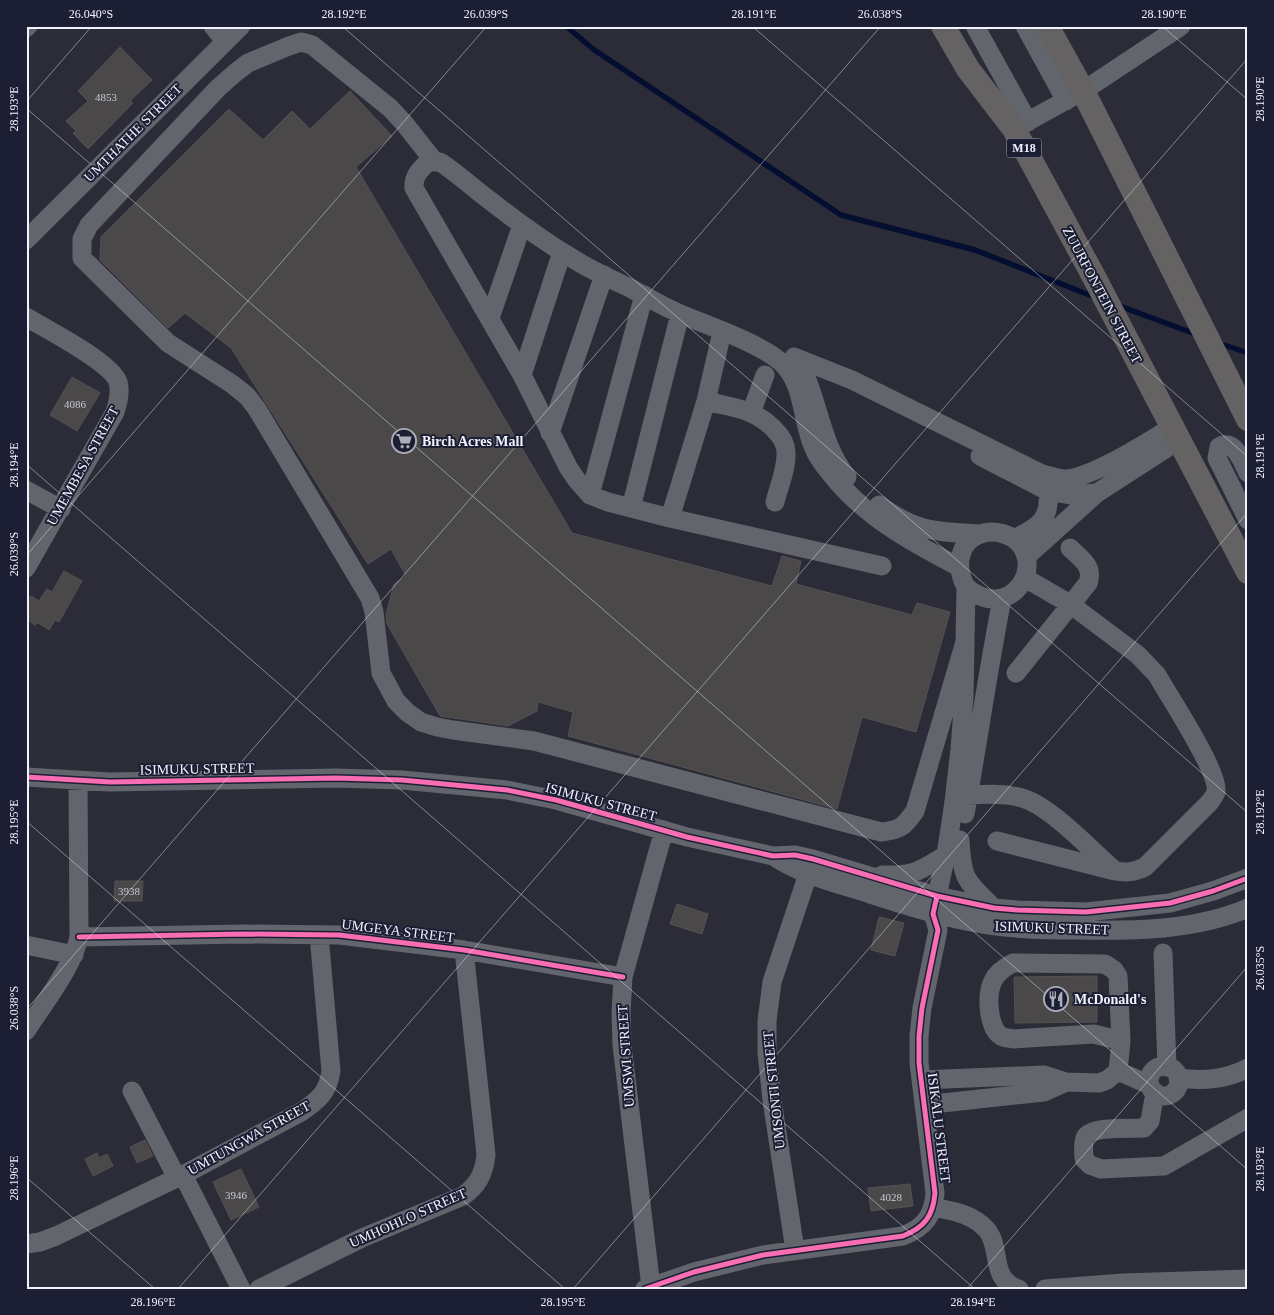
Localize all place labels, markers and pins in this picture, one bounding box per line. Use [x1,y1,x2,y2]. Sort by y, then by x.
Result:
supermarket icon: Birch Acres Mall [391,428,417,454]
place label: Birch Acres Mall [422,434,523,449]
restaurant icon: McDonald's [1043,986,1069,1012]
place label: McDonald's [1074,992,1147,1007]

